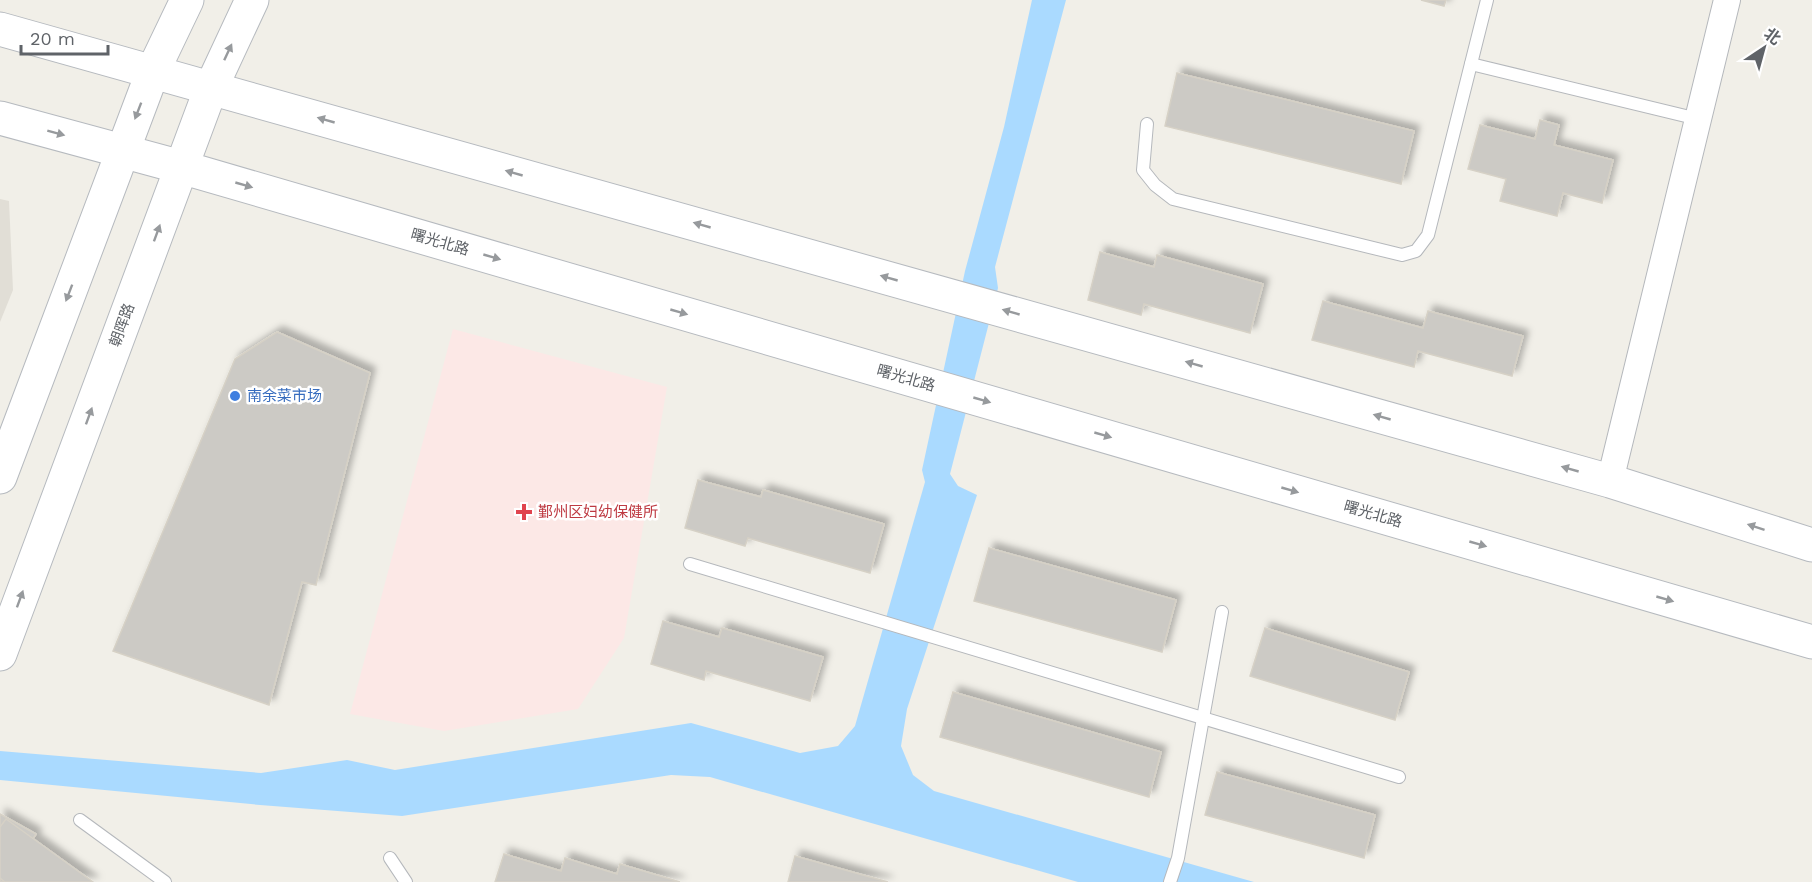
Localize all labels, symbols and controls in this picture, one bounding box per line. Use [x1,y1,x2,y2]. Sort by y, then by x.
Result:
scale bar [21,18,108,56]
north arrow [1734,18,1794,78]
text: 北 [1760,24,1785,49]
text: 20 m [30,28,75,49]
one-way arrow [223,43,232,60]
one-way arrow [132,102,142,120]
one-way arrow [317,115,335,124]
one-way arrow [48,129,66,138]
one-way arrow [505,167,523,177]
one-way arrow [235,181,253,190]
one-way arrow [692,220,710,229]
one-way arrow [152,224,162,242]
street label: 曙光北路 [409,225,471,259]
one-way arrow [483,253,501,262]
one-way arrow [880,273,898,282]
one-way arrow [64,285,74,303]
street label: 朝晖路 [106,301,138,349]
one-way arrow [1002,307,1020,316]
one-way arrow [670,308,688,317]
one-way arrow [1185,359,1203,368]
street label: 曙光北路 [875,361,937,395]
place label: 南余菜市场 [247,387,322,405]
marker: 南余菜市场 [228,389,242,403]
one-way arrow [973,396,991,405]
one-way arrow [84,407,94,425]
one-way arrow [1373,411,1391,421]
one-way arrow [1094,431,1112,440]
one-way arrow [1561,464,1579,473]
one-way arrow [1281,486,1299,495]
street label: 曙光北路 [1342,497,1404,531]
marker: 鄞州区妇幼保健所 [515,503,533,521]
place label: 鄞州区妇幼保健所 [538,503,658,521]
one-way arrow [1747,522,1765,531]
one-way arrow [1468,540,1487,550]
one-way arrow [16,590,26,608]
one-way arrow [1656,595,1674,604]

